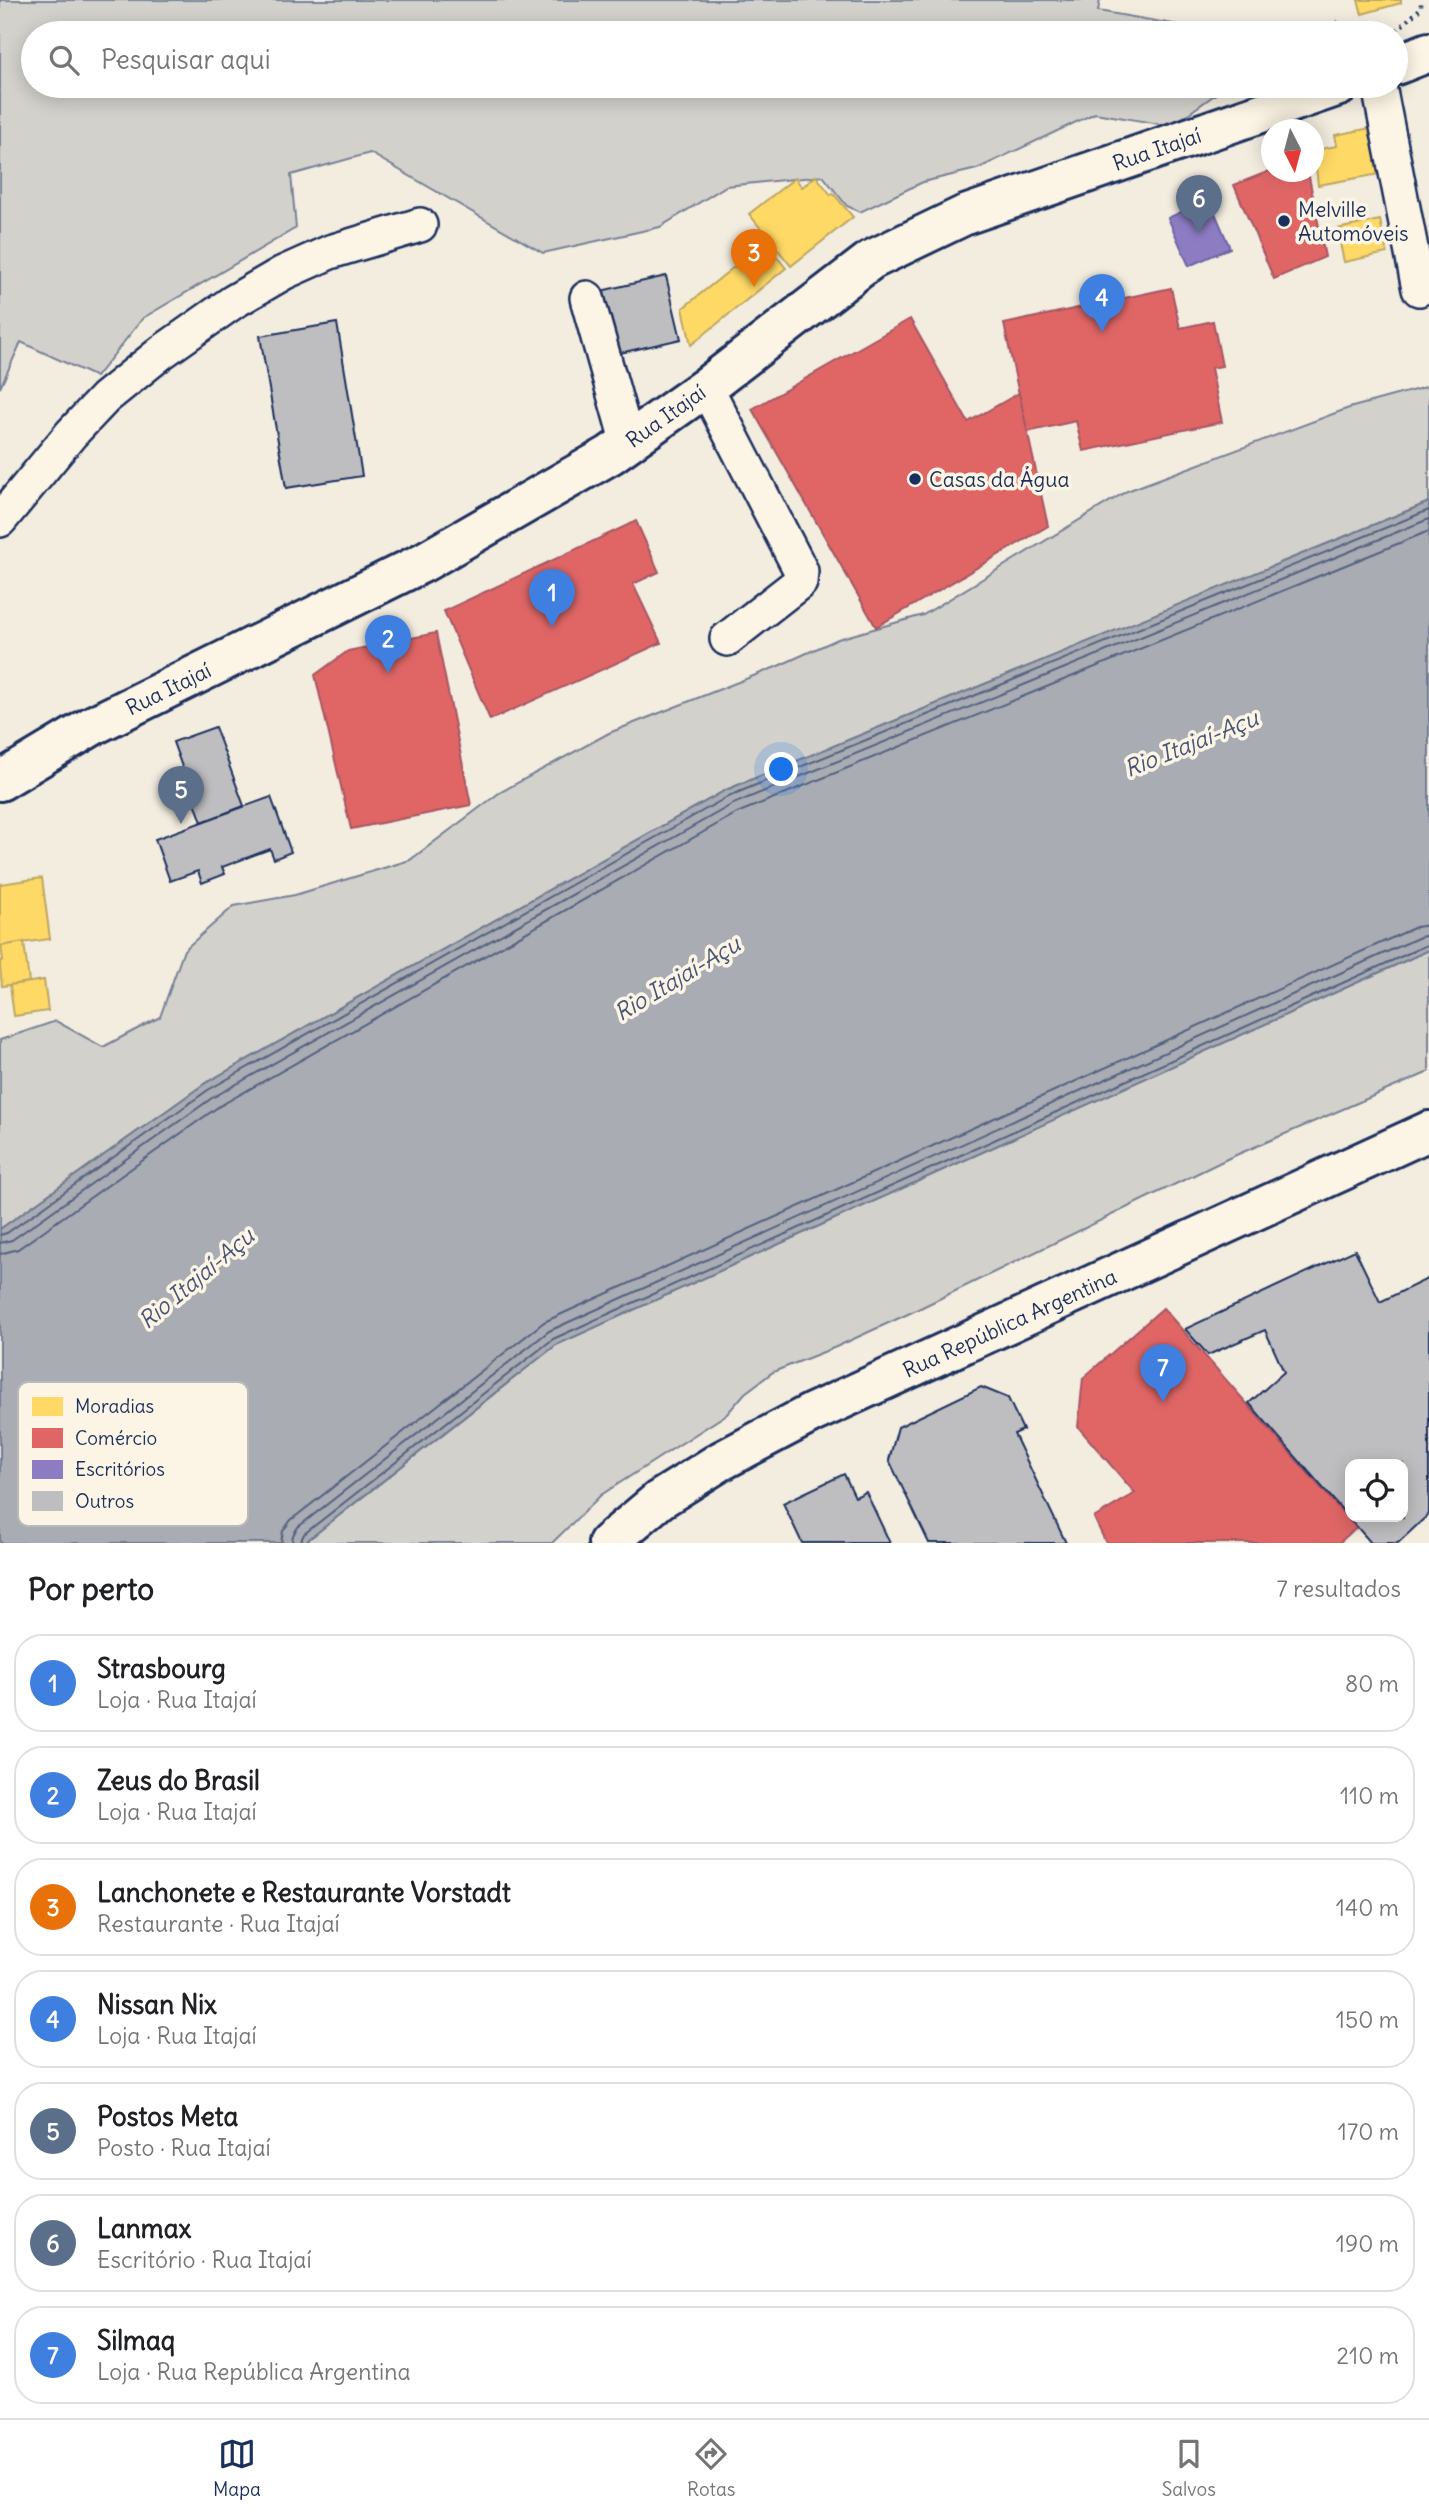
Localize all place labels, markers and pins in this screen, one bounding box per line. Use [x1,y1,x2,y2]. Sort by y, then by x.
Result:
pin: 6 [1176,175,1222,233]
place label: Melville Automóveis [1298,196,1409,247]
marker: Melville Automóveis [1276,213,1292,229]
pin: 3 [731,229,777,287]
pin: 4 [1079,274,1125,332]
place label: Casas da Água [929,466,1069,493]
marker: Casas da Água [907,471,923,487]
pin: 1 [529,569,575,627]
pin: 2 [365,615,411,673]
pin: 5 [158,766,204,824]
pin: 7 [1140,1344,1186,1402]

